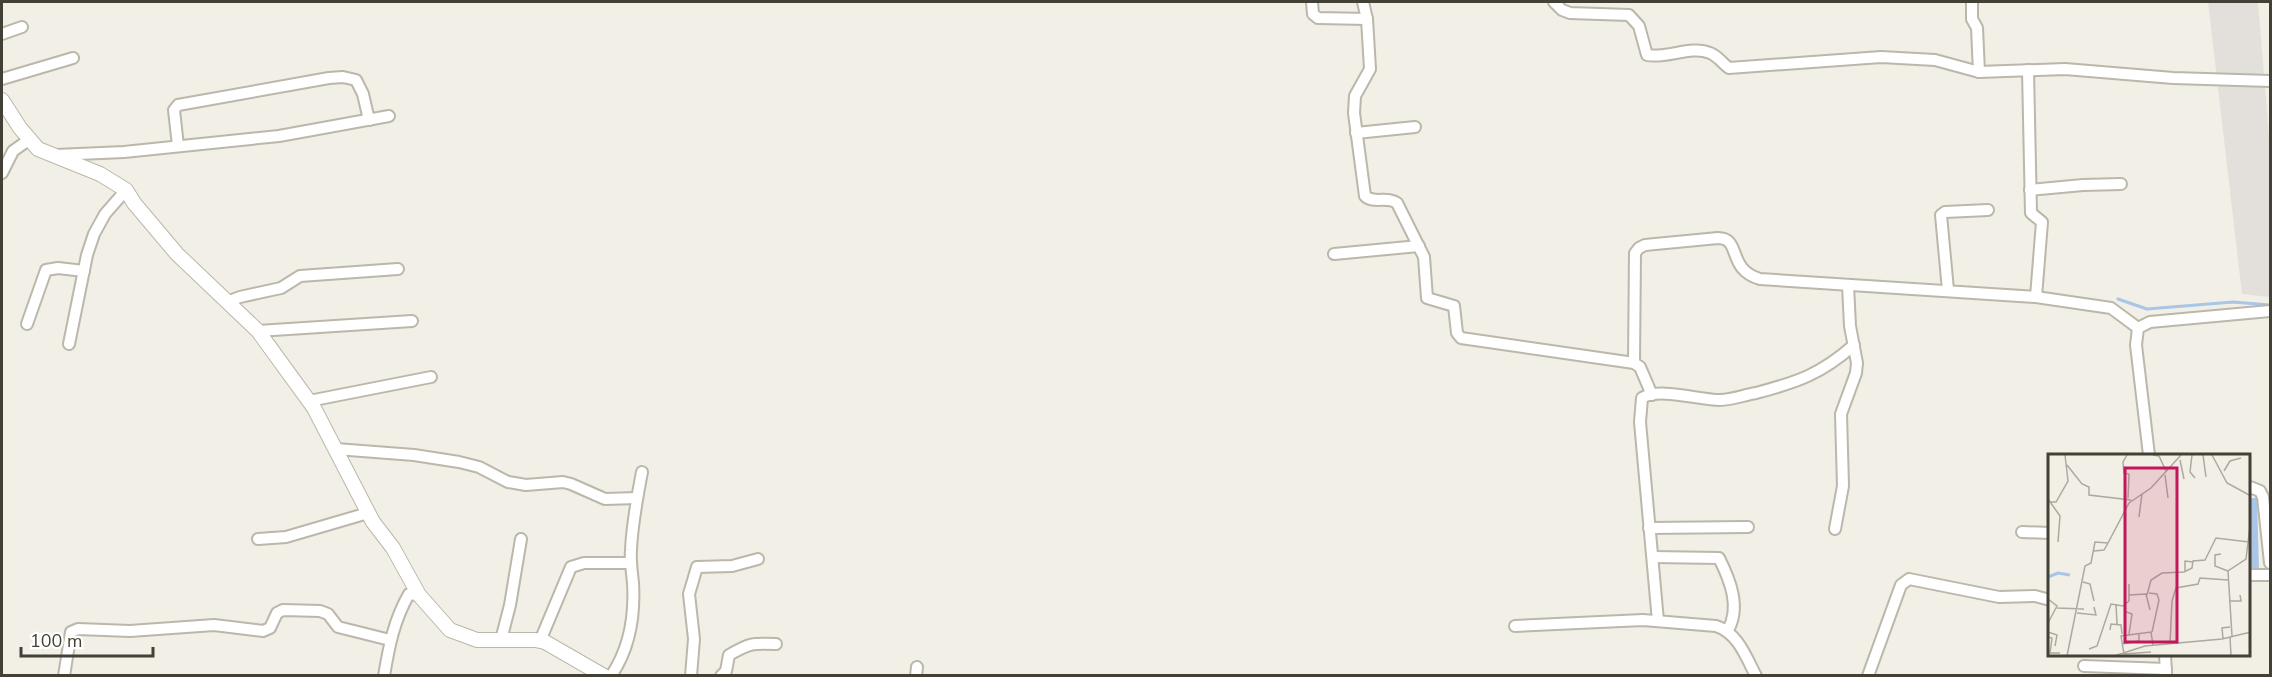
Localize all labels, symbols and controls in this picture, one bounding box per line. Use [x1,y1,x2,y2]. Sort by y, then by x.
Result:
inset map [2048,454,2251,656]
scale bar [21,620,153,658]
text: 100 m [30,629,82,653]

